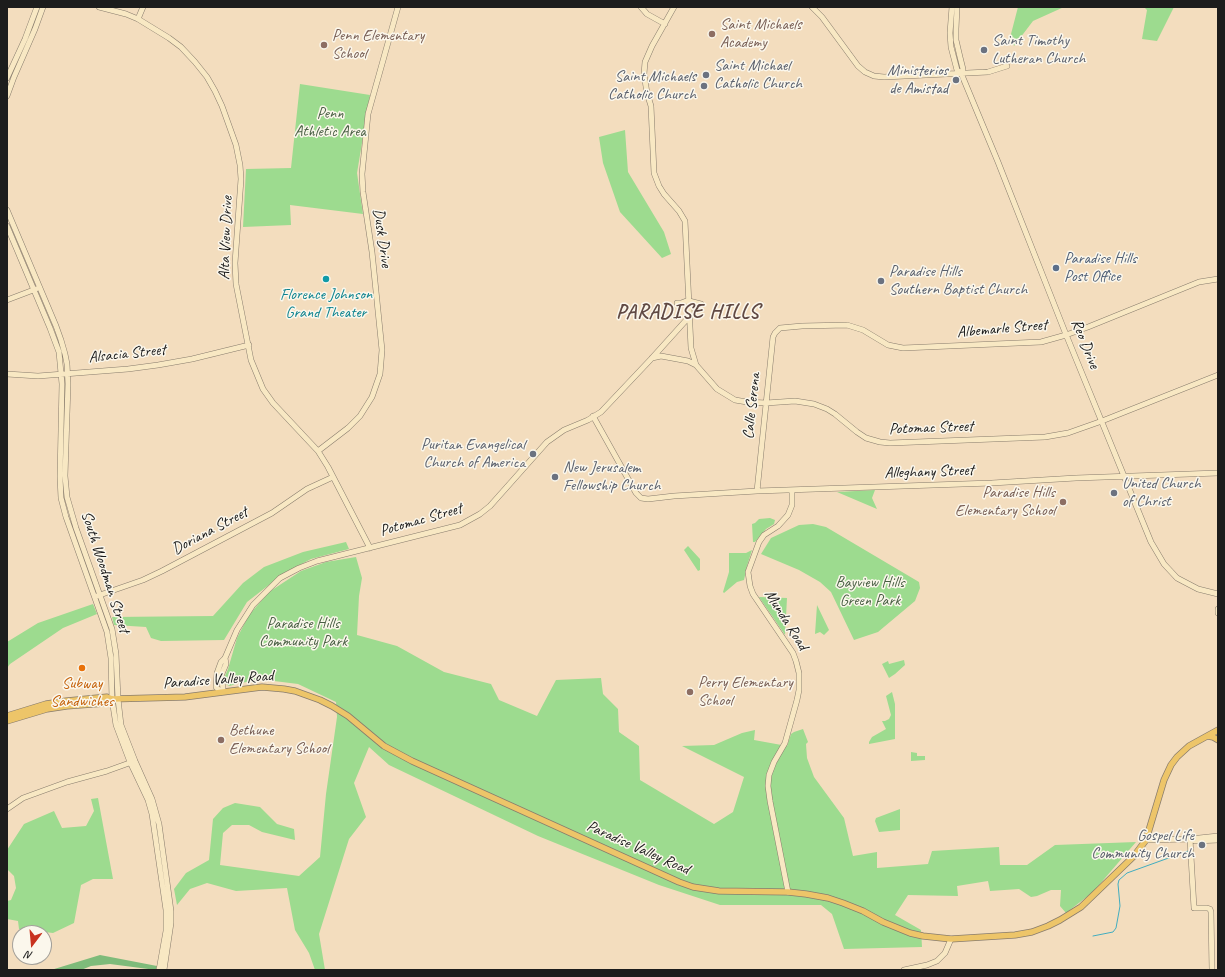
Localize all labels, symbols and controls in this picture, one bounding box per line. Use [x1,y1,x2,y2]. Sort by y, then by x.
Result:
place label: Saint Michaels Academy [720,15,801,53]
place label: Penn Elementary School [332,26,424,64]
marker: Saint Michaels Academy [707,29,717,39]
place label: Saint Timothy Lutheran Church [992,31,1085,69]
marker: Penn Elementary School [319,40,329,50]
marker: Saint Timothy Lutheran Church [979,45,989,55]
place label: Saint Michael Catholic Church [714,56,802,94]
place label: Ministerios de Amistad [887,61,948,99]
place label: Saint Michaels Catholic Church [608,67,696,105]
marker: Saint Michael Catholic Church [701,70,711,80]
marker: Ministerios de Amistad [951,75,961,85]
marker: Saint Michaels Catholic Church [699,81,709,91]
park label: Penn Athletic Area [294,104,366,142]
street label: Alta View Drive [215,196,237,280]
street label: Dusk Drive [368,207,396,269]
place label: Paradise Hills Post Office [1064,249,1137,287]
place label: Paradise Hills Southern Baptist Church [889,262,1027,300]
marker: Paradise Hills Post Office [1051,263,1061,273]
marker: Florence Johnson Grand Theater [321,274,331,284]
marker: Paradise Hills Southern Baptist Church [876,276,886,286]
place label: Florence Johnson Grand Theater [280,285,372,323]
district label: PARADISE HILLS [617,301,759,325]
street label: Albemarle Street [956,315,1048,343]
street label: Reo Drive [1066,316,1104,372]
street label: Alsacia Street [87,340,167,368]
street label: Calle Serena [739,372,765,440]
street label: Potomac Street [888,417,974,439]
place label: Puritan Evangelical Church of America [421,435,525,473]
marker: Puritan Evangelical Church of America [528,449,538,459]
place label: New Jerusalem Fellowship Church [563,458,660,496]
street label: Alleghany Street [884,461,974,483]
marker: New Jerusalem Fellowship Church [550,472,560,482]
place label: United Church of Christ [1122,474,1201,512]
place label: Paradise Hills Elementary School [955,483,1055,521]
marker: United Church of Christ [1109,488,1119,498]
marker: Paradise Hills Elementary School [1058,497,1068,507]
street label: Potomac Street [378,499,464,541]
street label: Doriana Street [169,503,251,559]
street label: South Woodman Street [76,509,134,635]
park label: Bayview Hills Green Park [835,573,905,611]
street label: Munda Road [760,586,812,654]
park label: Paradise Hills Community Park [259,614,347,652]
marker: Subway Sandwiches [77,663,87,673]
street label: Paradise Valley Road [162,667,274,693]
place label: Perry Elementary School [698,673,793,711]
place label: Subway Sandwiches [51,674,113,712]
marker: Perry Elementary School [685,687,695,697]
place label: Bethune Elementary School [229,721,329,759]
marker: Bethune Elementary School [216,735,226,745]
street label: Paradise Valley Road [584,817,692,879]
place label: Gospel Life Community Church [1091,826,1194,864]
marker: Gospel Life Community Church [1197,840,1207,850]
north arrow [12,925,52,965]
text: N [24,948,34,963]

